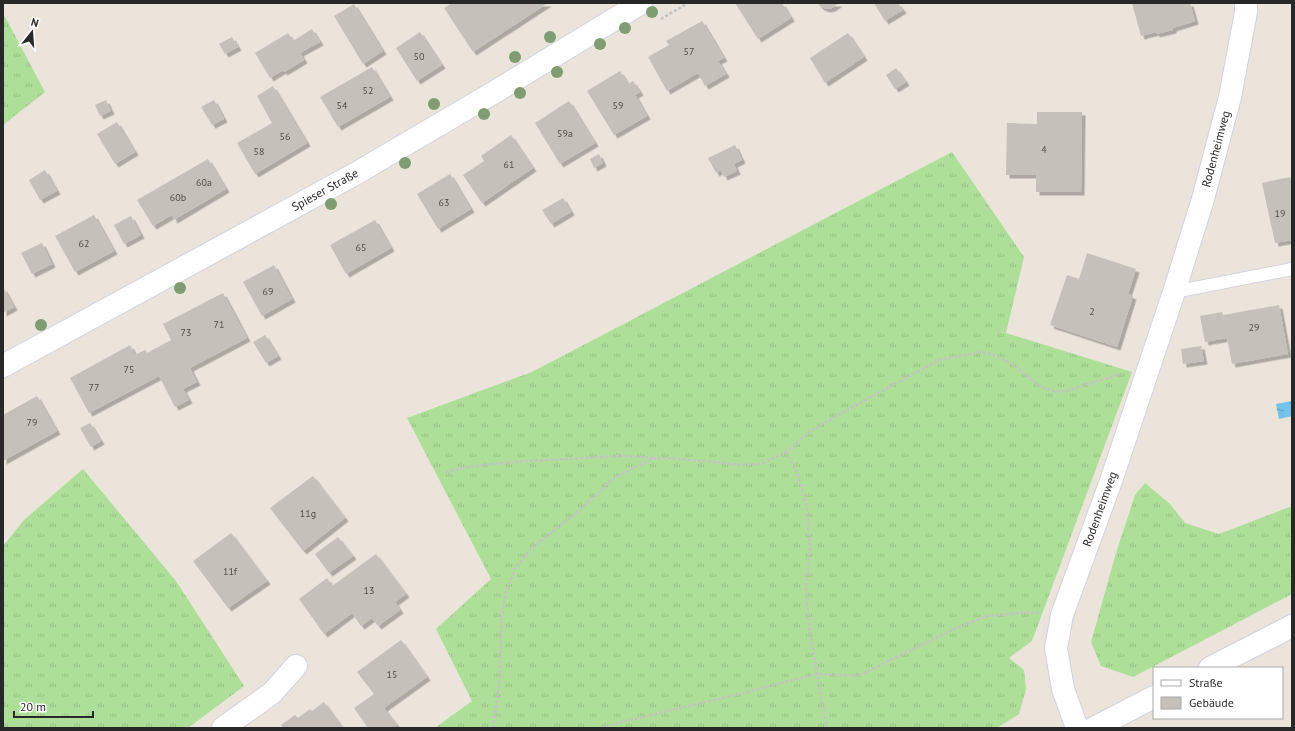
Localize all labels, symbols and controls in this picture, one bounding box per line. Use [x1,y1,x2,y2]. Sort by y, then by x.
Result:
north arrow [12,12,52,52]
text: N [29,15,40,30]
house number: 57 [684,45,694,58]
house number: 50 [414,50,425,63]
house number: 52 [363,84,373,97]
house number: 54 [337,99,348,112]
house number: 59 [613,99,623,112]
street label: Rodenheimweg [1198,109,1233,189]
house number: 59a [557,127,573,140]
house number: 56 [280,130,290,143]
house number: 4 [1041,143,1047,156]
house number: 58 [254,145,264,158]
house number: 61 [504,158,514,171]
street label: Spieser Straße [289,165,361,214]
house number: 60a [196,176,212,189]
house number: 60b [170,191,186,204]
house number: 63 [439,196,449,209]
house number: 19 [1275,207,1285,220]
house number: 62 [79,237,89,250]
house number: 65 [356,241,366,254]
house number: 69 [263,285,273,298]
house number: 2 [1089,305,1095,318]
house number: 71 [214,318,224,331]
house number: 29 [1249,321,1259,334]
house number: 73 [181,326,191,339]
house number: 75 [124,363,134,376]
house number: 77 [89,381,99,394]
house number: 79 [27,416,37,429]
street label: Rodenheimweg [1079,469,1120,548]
house number: 11g [300,507,316,520]
house number: 11f [223,565,238,578]
house number: 13 [364,584,374,597]
legend [1153,667,1283,719]
house number: 15 [387,668,397,681]
text: Straße [1189,675,1223,690]
scale bar [14,693,93,719]
text: Gebäude [1189,695,1234,710]
text: 20 m [20,699,46,714]

